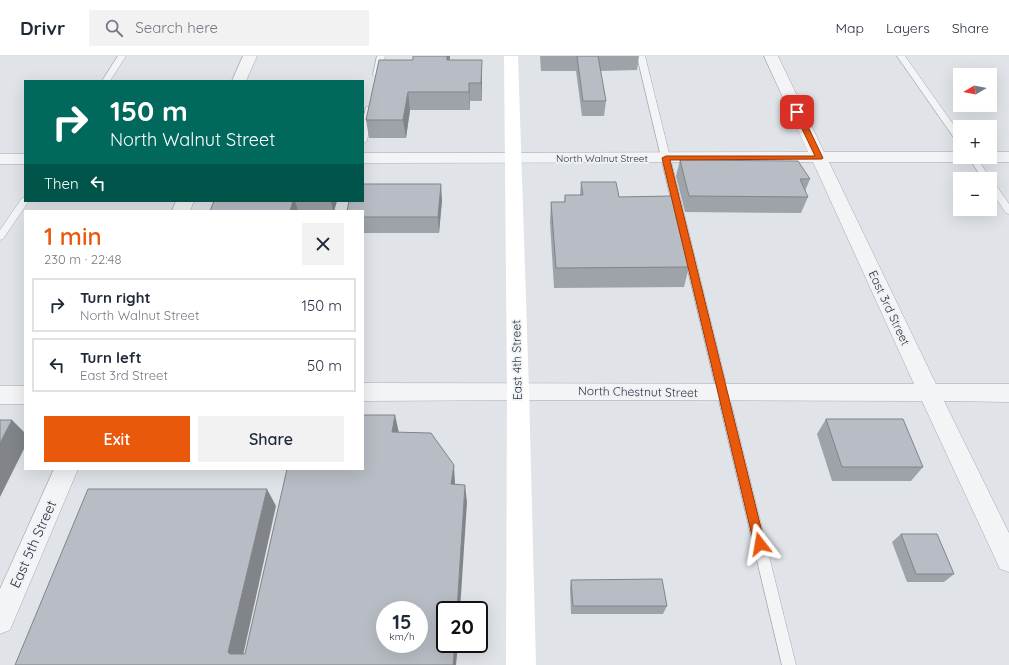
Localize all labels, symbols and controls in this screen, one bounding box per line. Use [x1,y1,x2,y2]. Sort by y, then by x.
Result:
search box [89,10,369,46]
text: Drivr [20,16,65,40]
icon: search [103,17,125,39]
text: Search here [135,18,218,37]
text: Map [835,19,864,37]
text: Layers [886,19,930,37]
text: Share [952,19,989,37]
north arrow [953,68,997,112]
map controls [953,68,997,216]
text: 150 m [110,93,188,128]
pin [780,95,814,129]
icon: right [44,96,96,148]
icon: arrive [786,101,808,123]
button: + [953,120,997,164]
text: North Walnut Street [110,128,275,151]
street label: North Walnut Street [556,152,649,165]
icon: left [87,172,109,194]
button: − [953,172,997,216]
text: Then [44,174,79,193]
text: 1 min [44,221,102,251]
button: close [302,223,344,265]
text: 230 m · 22:48 [44,251,122,267]
street label: East 3rd Street [866,268,913,348]
text: Turn right [80,288,151,307]
icon: right [46,294,68,316]
text: 150 m [302,296,342,315]
text: North Walnut Street [80,307,199,323]
street label: East 4th Street [508,320,525,400]
text: Turn left [80,348,142,367]
icon: left [46,354,68,376]
text: 50 m [307,356,342,375]
text: East 3rd Street [80,367,168,383]
street label: North Chestnut Street [578,383,698,400]
button: Exit [44,416,190,462]
button: Share [198,416,344,462]
street label: East 5th Street [6,497,60,591]
position arrow [739,523,781,565]
speed limit sign: 20 [436,601,488,653]
text: 15 [392,609,412,634]
text: km/h [389,630,415,643]

